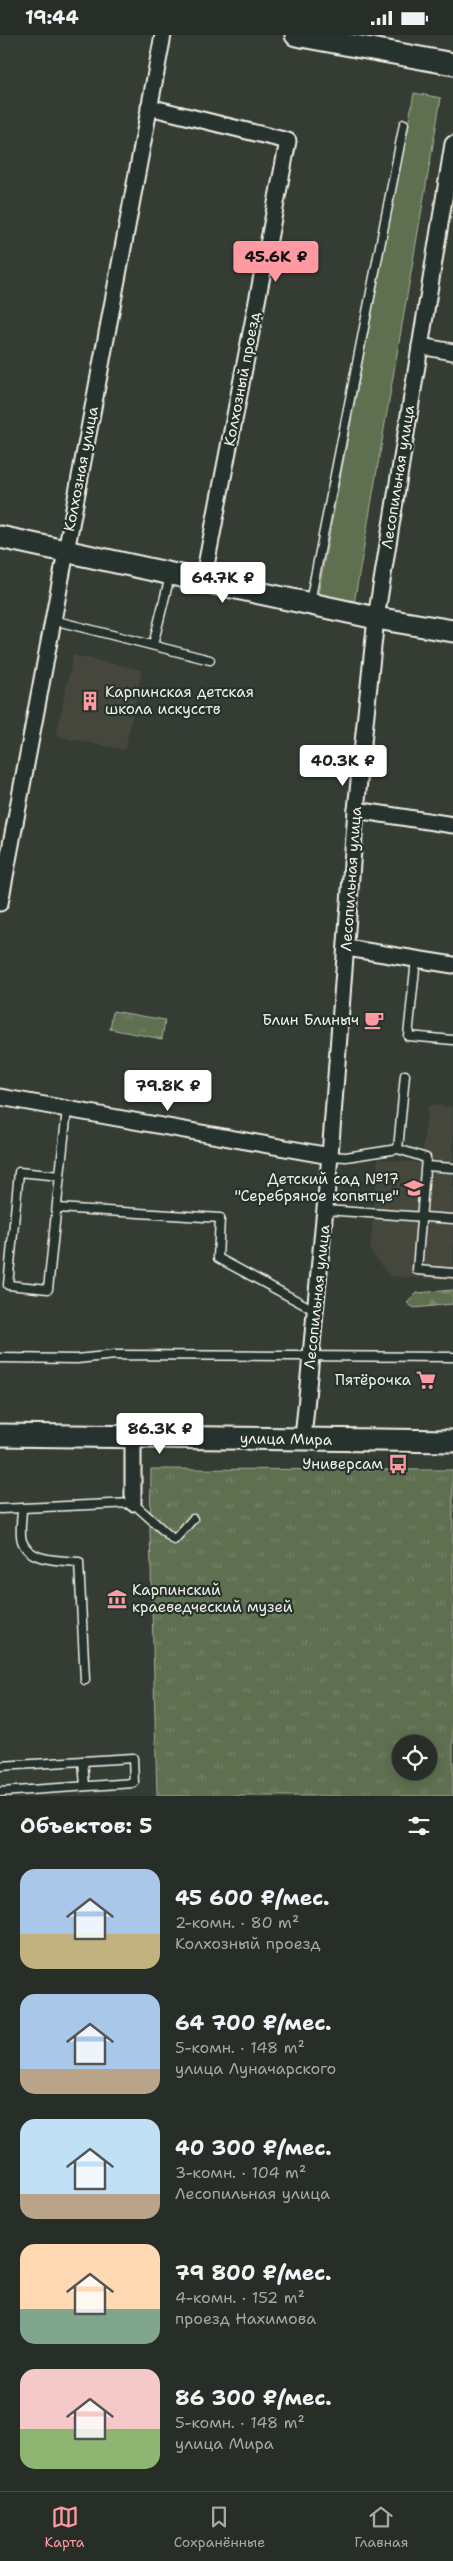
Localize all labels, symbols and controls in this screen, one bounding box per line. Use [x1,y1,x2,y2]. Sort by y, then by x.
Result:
text: 19:44 [25,5,79,30]
pin: 45.6K ₽ [230,241,322,283]
text: 45.6K ₽ [244,246,308,267]
street label: Колхозный проезд [219,310,265,448]
street label: Лесопильная улица [377,403,419,550]
street label: Колхозная улица [59,404,103,533]
pin: 64.7K ₽ [177,561,269,604]
text: 64.7K ₽ [191,567,255,588]
place label: Карпинская детская школа искусств [105,682,254,719]
building icon: Карпинская детская школа искусств [79,690,101,712]
pin: 40.3K ₽ [297,745,389,787]
text: 40.3K ₽ [311,750,375,771]
street label: Лесопильная улица [336,805,366,952]
cafe icon: Блин Блиныч [363,1009,385,1031]
place label: Блин Блиныч [262,1010,359,1030]
pin: 79.8K ₽ [122,1069,214,1112]
text: 79.8K ₽ [135,1075,201,1096]
place label: Детский сад №17 "Серебряное копытце" [234,1169,399,1206]
school or university icon: Детский сад №17 "Серебряное копытце" [403,1177,425,1199]
street label: Лесопильная улица [299,1223,335,1370]
supermarket icon: Пятёрочка [415,1369,437,1391]
place label: Пятёрочка [335,1370,412,1390]
pin: 86.3K ₽ [114,1413,206,1455]
text: 86.3K ₽ [127,1418,193,1439]
street label: улица Мира [240,1428,333,1450]
bus stop icon: Универсам [387,1453,409,1475]
place label: Универсам [302,1454,383,1474]
place label: Карпинский краеведческий музей [132,1580,293,1617]
museum icon: Карпинский краеведческий музей [106,1588,128,1610]
map controls [392,1735,437,1780]
button: locate [392,1735,437,1780]
text: Объектов: 5 [20,1812,152,1840]
icon: filters [405,1812,433,1840]
text: 45 600 ₽/мес. [175,1884,329,1912]
icon: home [60,1889,120,1949]
text: 2-комн. · 80 m² [175,1912,299,1933]
text: Колхозный проезд [175,1933,321,1954]
text: 64 700 ₽/мес. [175,2009,332,2037]
icon: home [60,2014,120,2074]
text: 5-комн. · 148 m² [175,2037,305,2058]
text: улица Луначарского [175,2058,336,2079]
text: 40 300 ₽/мес. [175,2134,332,2162]
icon: home [60,2139,120,2199]
text: 3-комн. · 104 m² [175,2162,306,2183]
text: Лесопильная улица [175,2183,330,2204]
text: 79 800 ₽/мес. [175,2259,332,2287]
icon: home [60,2264,120,2324]
text: 4-комн. · 152 m² [175,2287,305,2308]
text: проезд Нахимова [175,2308,316,2329]
text: 86 300 ₽/мес. [175,2384,332,2412]
icon: home [60,2389,120,2449]
text: 5-комн. · 148 m² [175,2412,305,2433]
text: улица Мира [175,2433,274,2454]
tab: Карта [45,2503,85,2551]
tab: Сохранённые [174,2503,265,2551]
tab: Главная [354,2503,408,2551]

